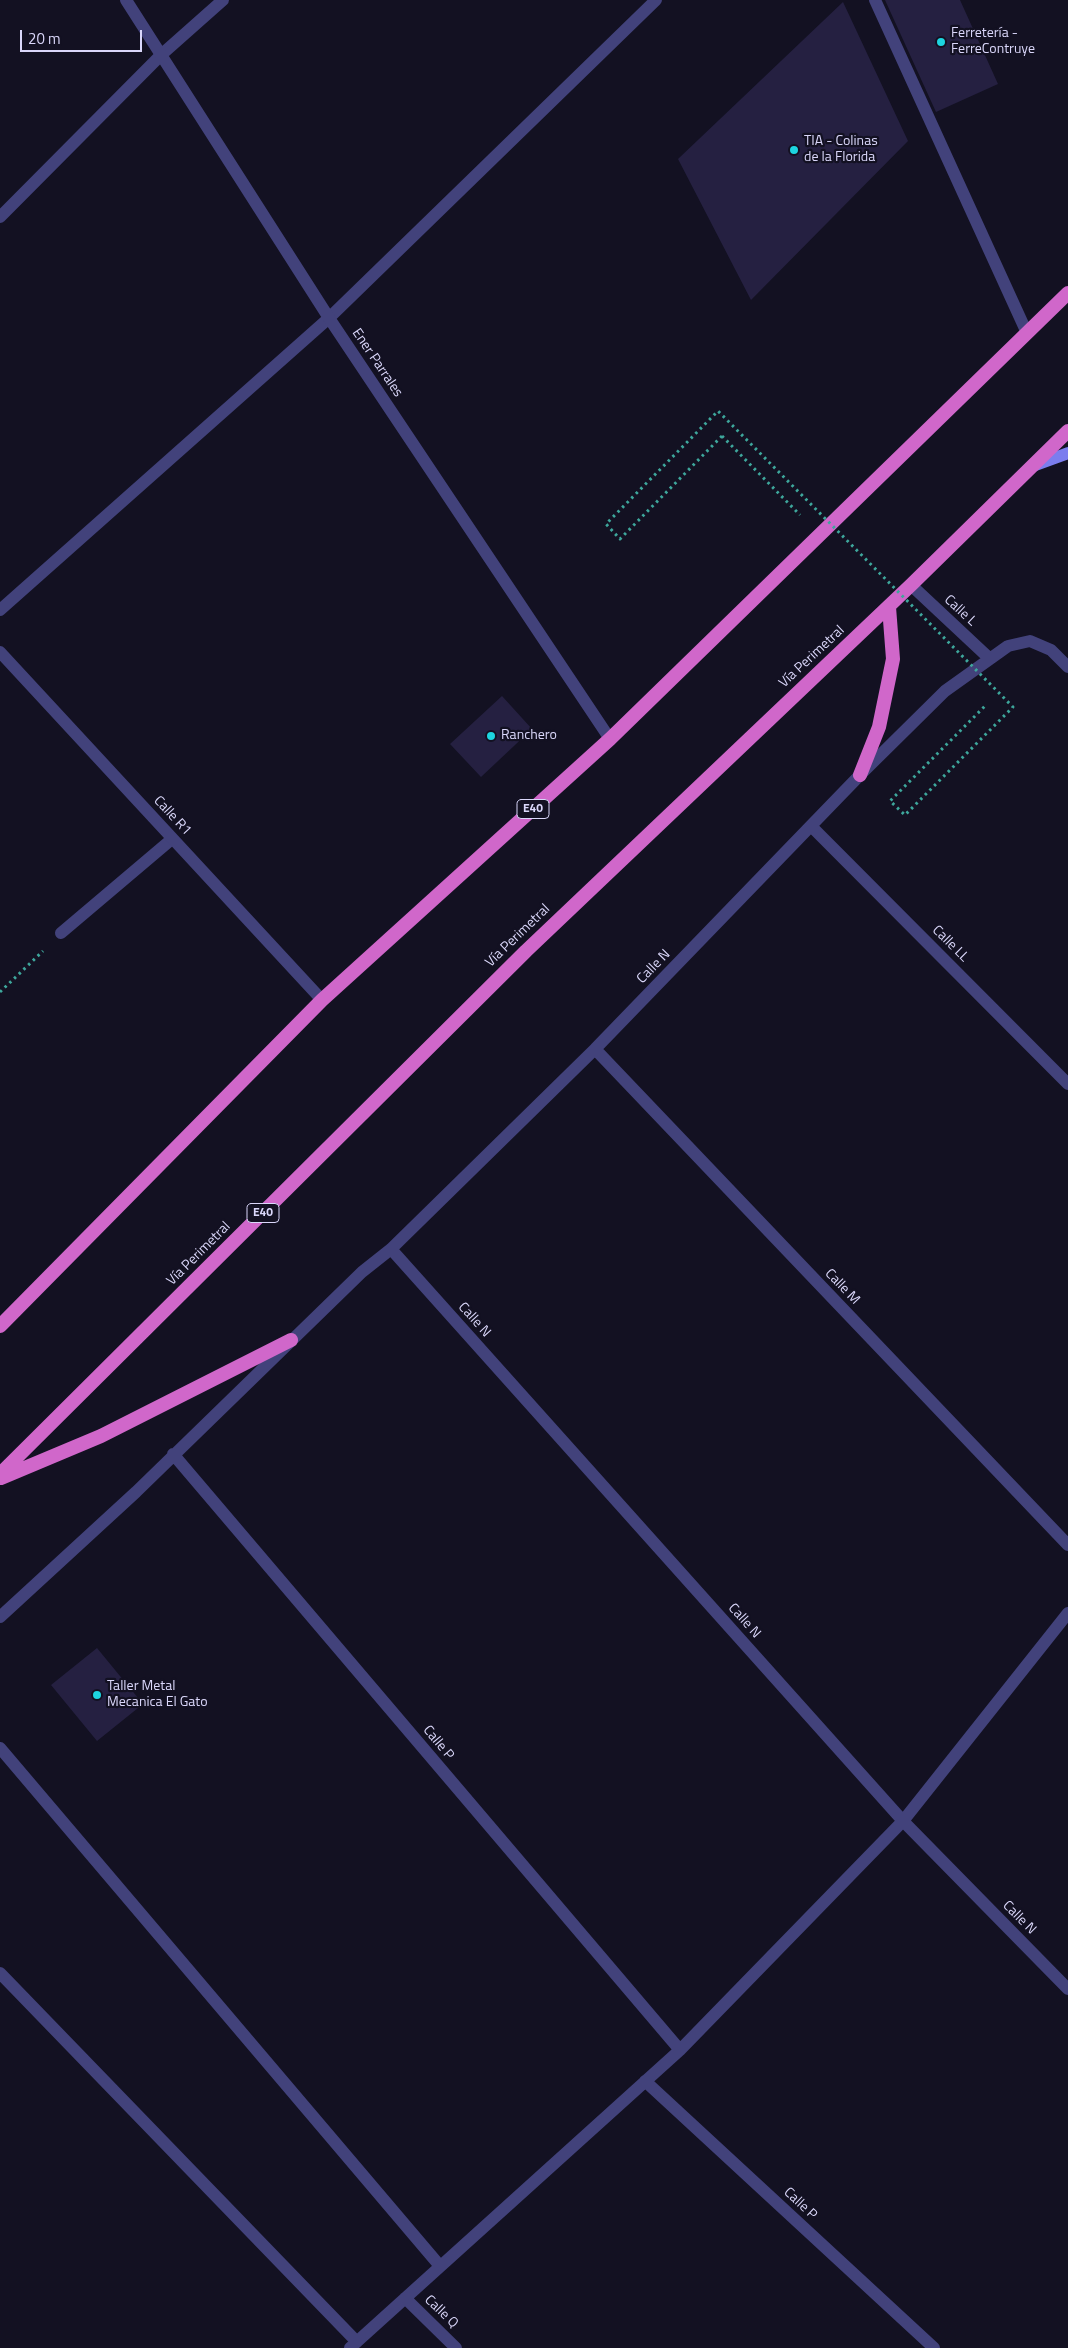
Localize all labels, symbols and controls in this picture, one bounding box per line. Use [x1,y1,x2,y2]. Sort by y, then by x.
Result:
scale bar [22,20,145,52]
place label: Ferretería - FerreContruye [951,26,1035,58]
text: 20 m [28,27,61,50]
marker: Ferretería - FerreContruye [935,36,947,48]
place label: TIA - Colinas de la Florida [804,134,878,166]
marker: TIA - Colinas de la Florida [788,144,800,156]
street label: Ener Parrales [348,326,406,400]
street label: Calle L [940,592,980,630]
street label: Vía Perimetral [776,622,848,692]
place label: Ranchero [501,728,557,744]
marker: Ranchero [485,730,497,742]
street label: Calle R1 [150,793,194,839]
road number: E40 [517,800,549,819]
street label: Vía Perimetral [482,901,554,971]
street label: Calle LL [928,922,972,966]
street label: Calle N [634,947,674,987]
road number: E40 [247,1204,279,1222]
street label: Vía Perimetral [164,1219,234,1289]
street label: Calle M [821,1266,863,1308]
street label: Calle N [454,1299,494,1341]
street label: Calle N [724,1600,764,1642]
place label: Taller Metal Mecanica El Gato [107,1679,208,1711]
marker: Taller Metal Mecanica El Gato [91,1689,103,1701]
street label: Calle P [419,1722,457,1764]
street label: Calle N [999,1898,1039,1938]
street label: Calle P [780,2184,820,2224]
street label: Calle Q [421,2292,461,2332]

